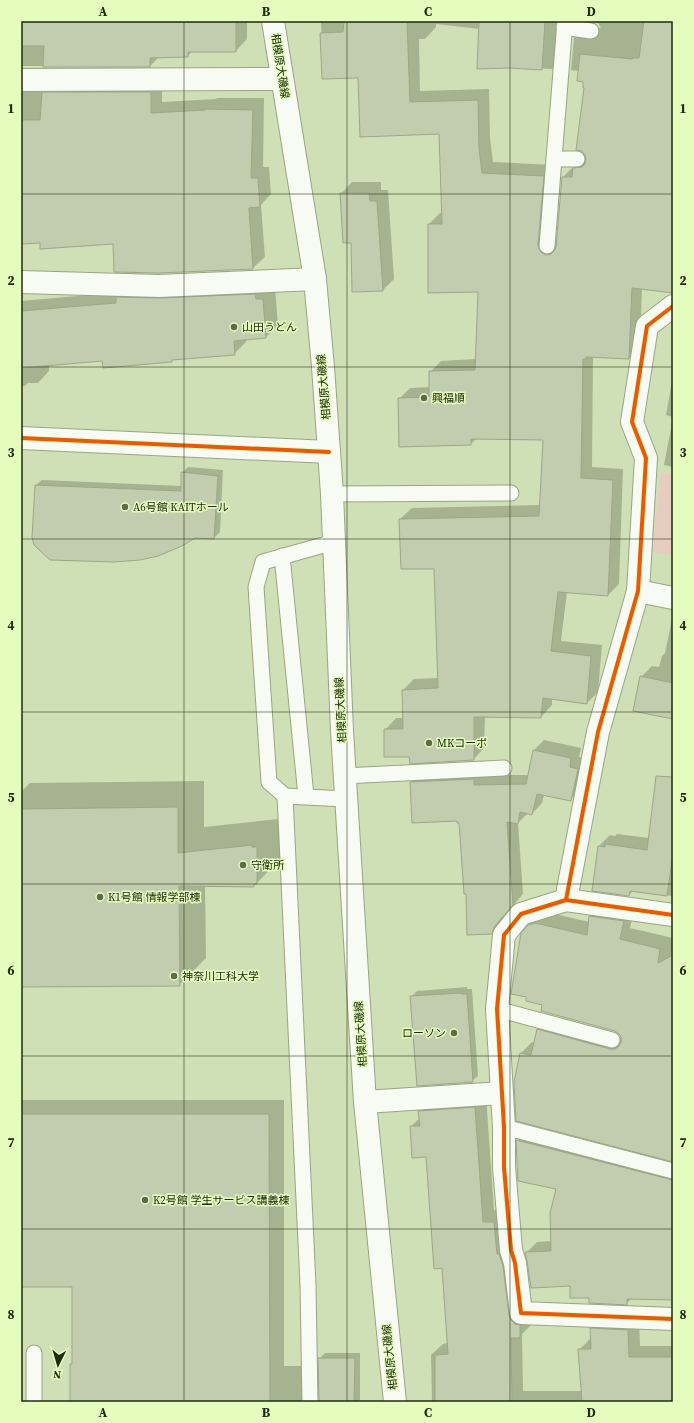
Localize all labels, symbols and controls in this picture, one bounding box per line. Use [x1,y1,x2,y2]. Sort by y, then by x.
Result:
text: A [99,3,108,20]
text: B [262,3,271,20]
text: C [424,3,432,20]
text: D [586,3,596,20]
street label: 相模原大磯線 [267,32,293,100]
text: 1 [7,100,15,117]
text: 1 [679,100,687,117]
text: 2 [7,272,15,289]
text: 2 [679,272,687,289]
place label: 山田うどん [242,320,297,335]
marker: 山田うどん [229,322,239,332]
street label: 相模原大磯線 [314,353,334,421]
place label: 興福順 [432,391,465,406]
marker: 興福順 [419,393,429,403]
text: 3 [7,444,15,461]
text: 3 [679,444,687,461]
place label: A6号館 KAITホール [133,500,229,515]
marker: A6号館 KAITホール [120,502,130,512]
text: 4 [7,617,15,634]
text: 4 [679,617,687,634]
street label: 相模原大磯線 [332,677,350,743]
place label: MKコーポ [437,736,487,751]
marker: MKコーポ [424,738,434,748]
text: 5 [7,789,15,806]
text: 5 [679,789,687,806]
place label: 守衛所 [251,858,285,873]
marker: 守衛所 [238,860,248,870]
place label: K1号館 情報学部棟 [108,890,200,905]
marker: K1号館 情報学部棟 [95,892,105,902]
text: 6 [7,962,15,979]
text: 6 [679,962,687,979]
place label: 神奈川工科大学 [182,969,259,984]
marker: 神奈川工科大学 [169,971,179,981]
street label: 相模原大磯線 [351,1001,371,1067]
place label: ローソン [402,1026,446,1041]
marker: ローソン [449,1028,459,1038]
text: 7 [7,1134,15,1151]
text: 7 [679,1134,687,1151]
place label: K2号館 学生サービス講義棟 [153,1193,289,1208]
marker: K2号館 学生サービス講義棟 [140,1195,150,1205]
text: 8 [7,1306,15,1323]
text: 8 [679,1306,687,1323]
street label: 相模原大磯線 [379,1323,401,1391]
north arrow [38,1345,78,1385]
text: N [53,1367,62,1382]
text: A [99,1404,108,1421]
text: B [262,1404,271,1421]
text: C [424,1404,432,1421]
text: D [586,1404,596,1421]

